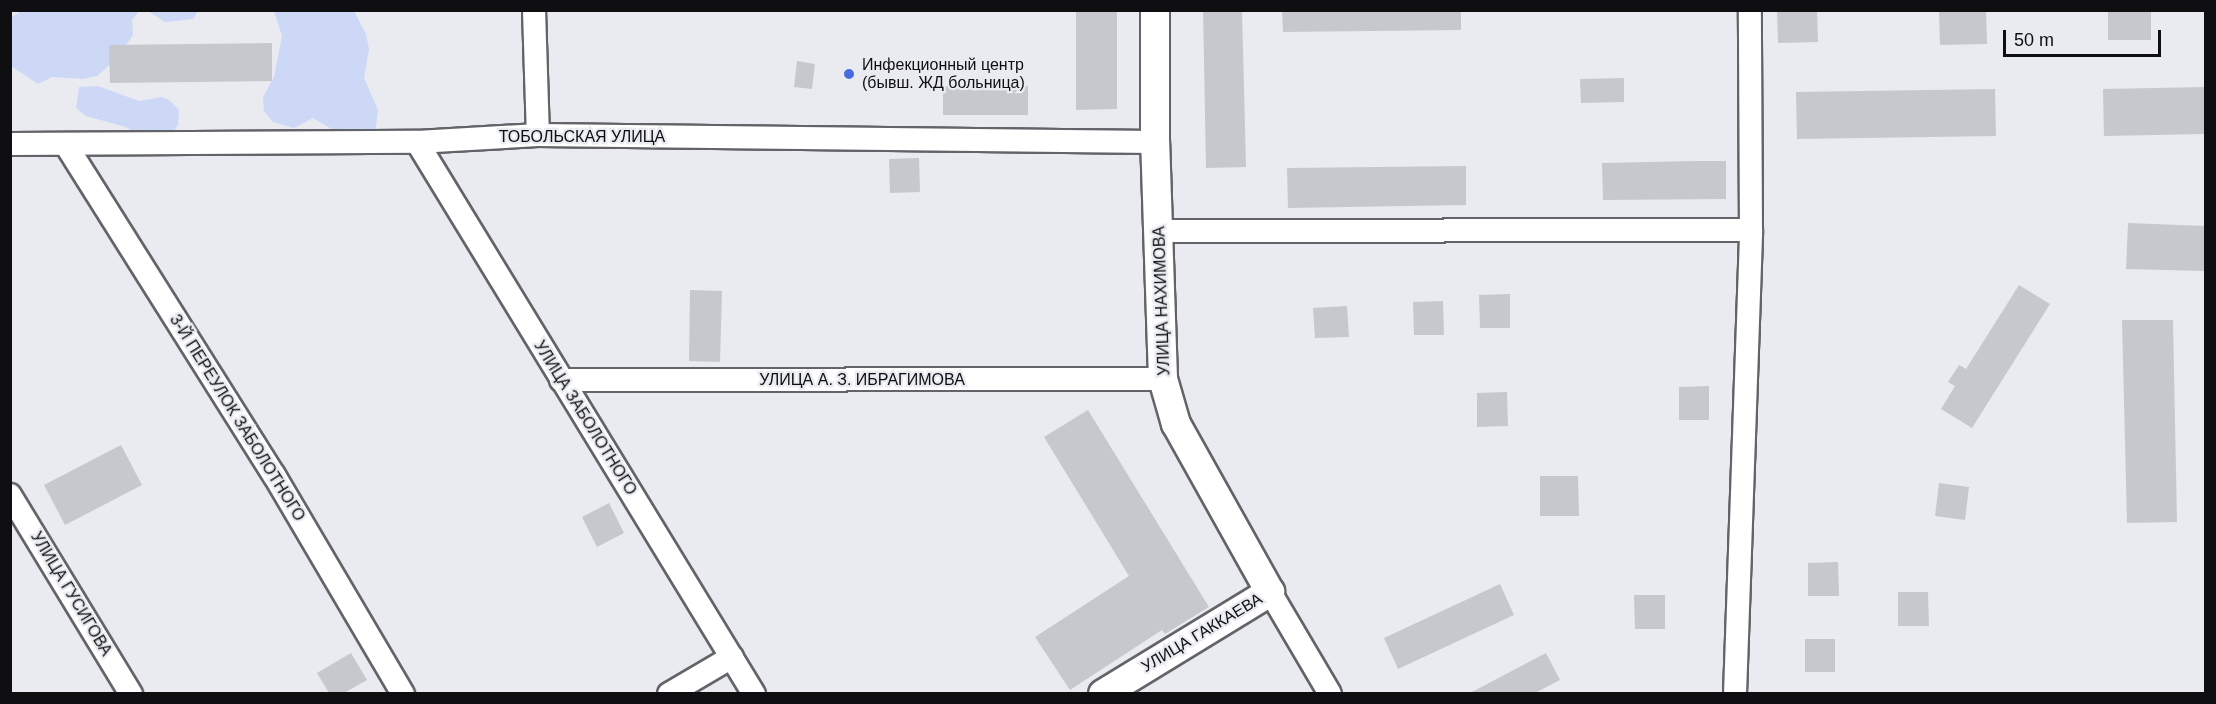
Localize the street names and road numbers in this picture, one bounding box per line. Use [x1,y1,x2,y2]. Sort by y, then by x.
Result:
street label: ТОБОЛЬСКАЯ УЛИЦА [499,127,665,147]
street label: УЛИЦА НАХИМОВА [1150,226,1174,376]
street label: 3-Й ПЕРЕУЛОК ЗАБОЛОТНОГО [165,311,309,525]
street label: УЛИЦА ЗАБОЛОТНОГО [530,337,640,499]
street label: УЛИЦА А. З. ИБРАГИМОВА [759,370,965,390]
street label: УЛИЦА ГУСИГОВА [26,528,116,660]
street label: УЛИЦА ГАККАЕВА [1138,589,1266,677]

